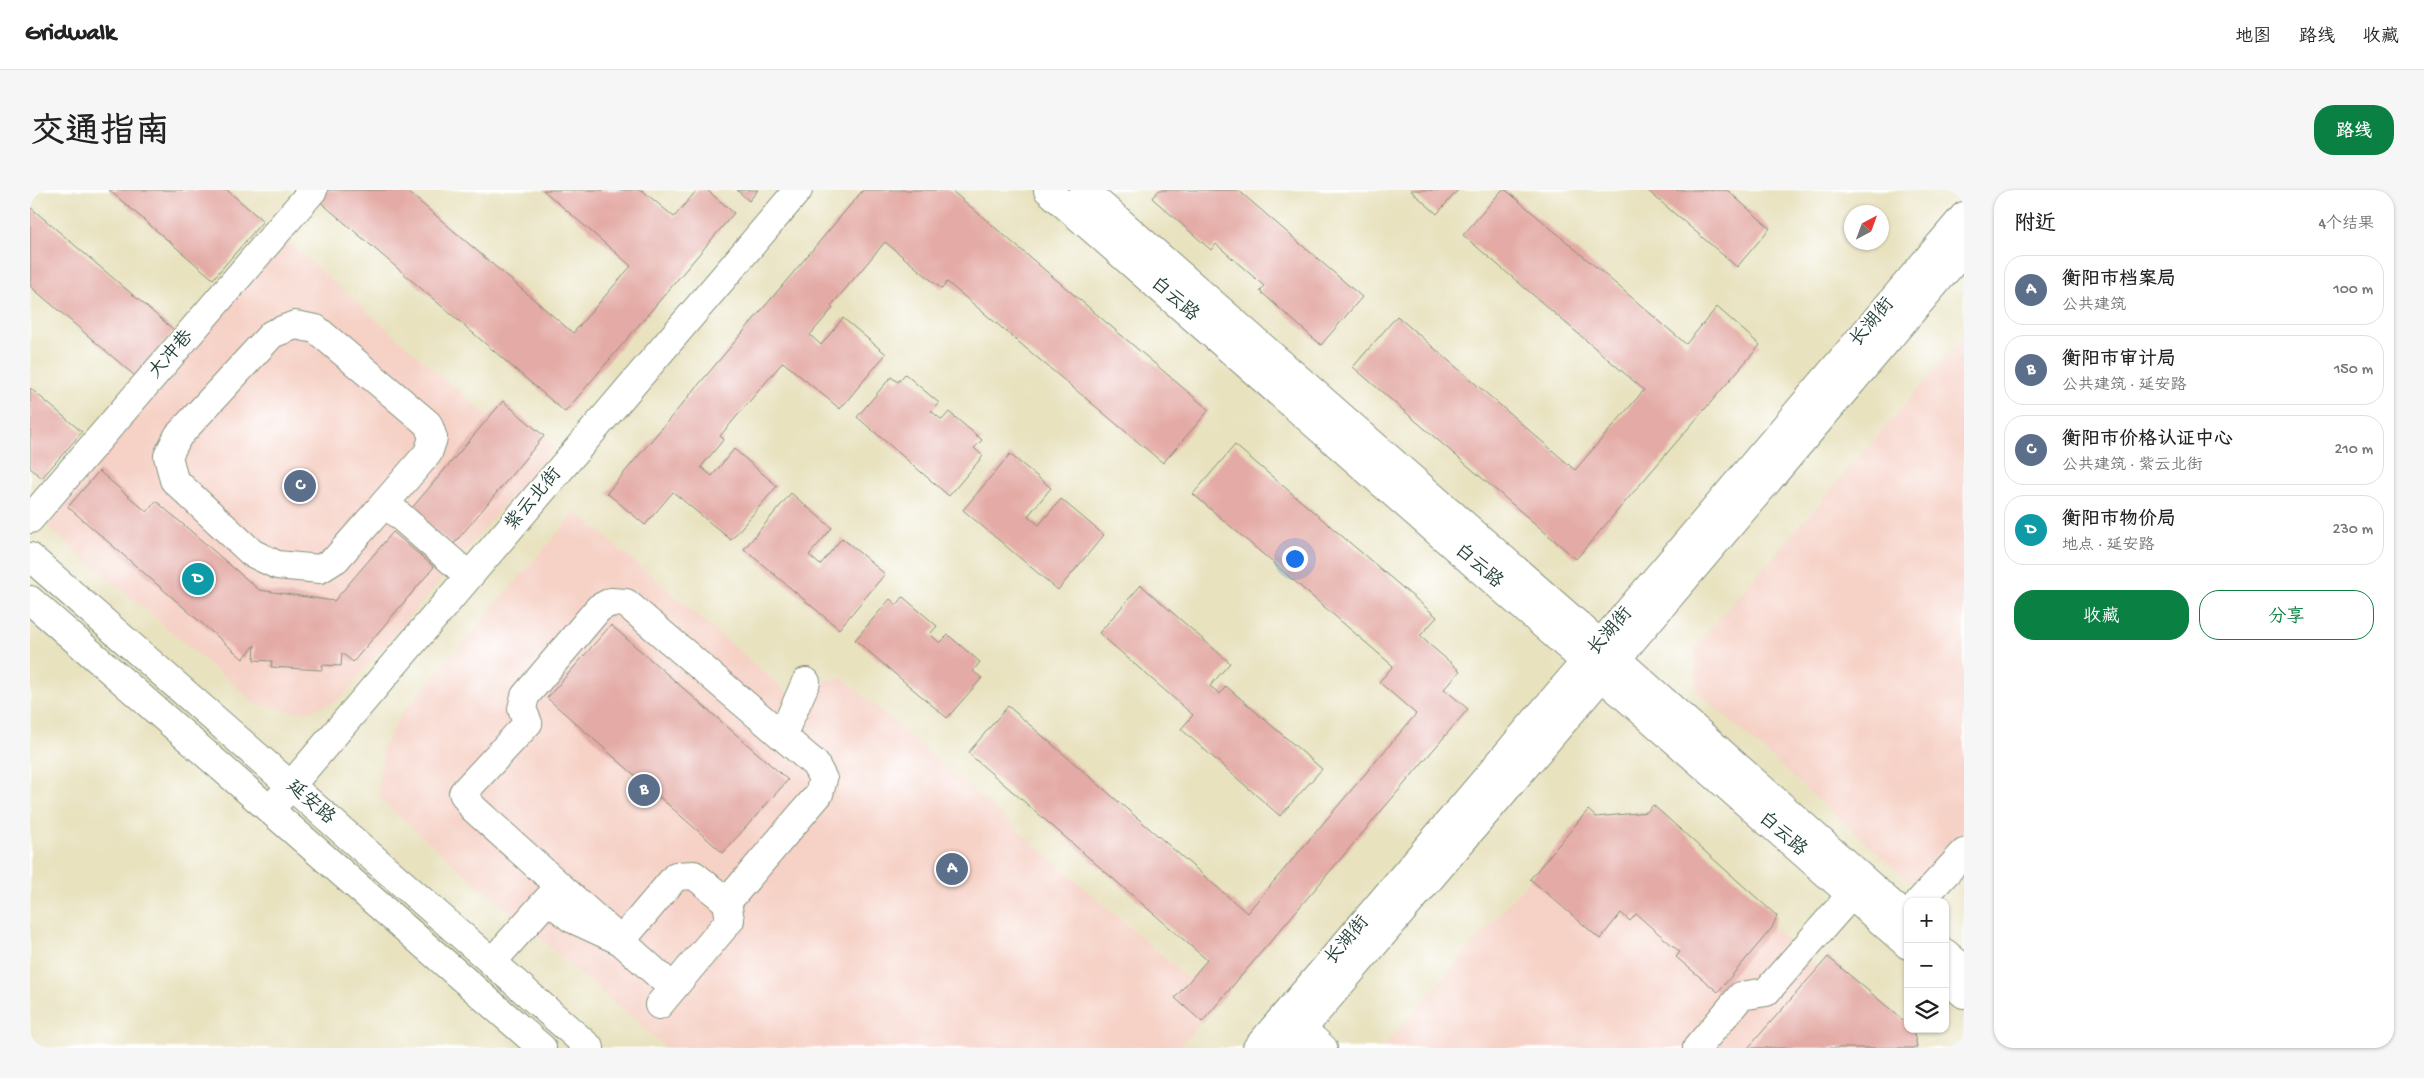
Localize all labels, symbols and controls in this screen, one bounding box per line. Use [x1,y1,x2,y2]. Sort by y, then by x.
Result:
text: Gridwalk [25,20,116,49]
text: 地图 [2235,27,2271,48]
text: 路线 [2299,27,2335,48]
text: 收藏 [2363,27,2399,48]
button: 路线 [2314,105,2394,155]
text: 交通指南 [30,114,170,155]
north arrow [1844,205,1889,250]
text: 附近 [2014,213,2056,238]
text: 4个结果 [2318,216,2374,235]
text: 衡阳市档案局 [2062,269,2176,292]
street label: 白云路 [1145,272,1204,327]
text: A [2026,281,2036,300]
text: 100 m [2333,281,2373,300]
street label: 长湖街 [1845,293,1900,352]
text: 公共建筑 [2062,297,2126,316]
street label: 大冲巷 [144,325,199,384]
text: 衡阳市审计局 [2062,349,2176,372]
text: B [2027,361,2035,380]
text: 150 m [2334,361,2373,380]
text: 公共建筑 · 延安路 [2062,377,2187,396]
text: 衡阳市价格认证中心 [2062,429,2233,452]
text: C [2027,441,2035,460]
text: 210 m [2334,441,2373,460]
text: 公共建筑 · 紫云北街 [2062,457,2203,476]
street label: 紫云北街 [500,463,567,537]
pin: C [284,467,316,505]
text: 衡阳市物价局 [2062,509,2176,532]
text: D [2026,521,2036,540]
text: 230 m [2333,521,2373,540]
text: 地点 · 延安路 [2062,537,2155,556]
street label: 白云路 [1449,539,1508,594]
your location [1282,546,1308,572]
pin: D [182,560,214,598]
button: 收藏 [2014,590,2189,640]
button: 分享 [2199,590,2374,640]
street label: 长湖街 [1583,602,1638,661]
pin: B [628,771,660,809]
street label: 延安路 [281,775,340,830]
street label: 白云路 [1753,807,1812,862]
pin: A [936,850,968,888]
map controls [1904,898,1949,1033]
button: + [1904,898,1949,943]
street label: 长湖街 [1320,911,1375,970]
button: − [1904,943,1949,988]
button: layers [1904,988,1949,1033]

